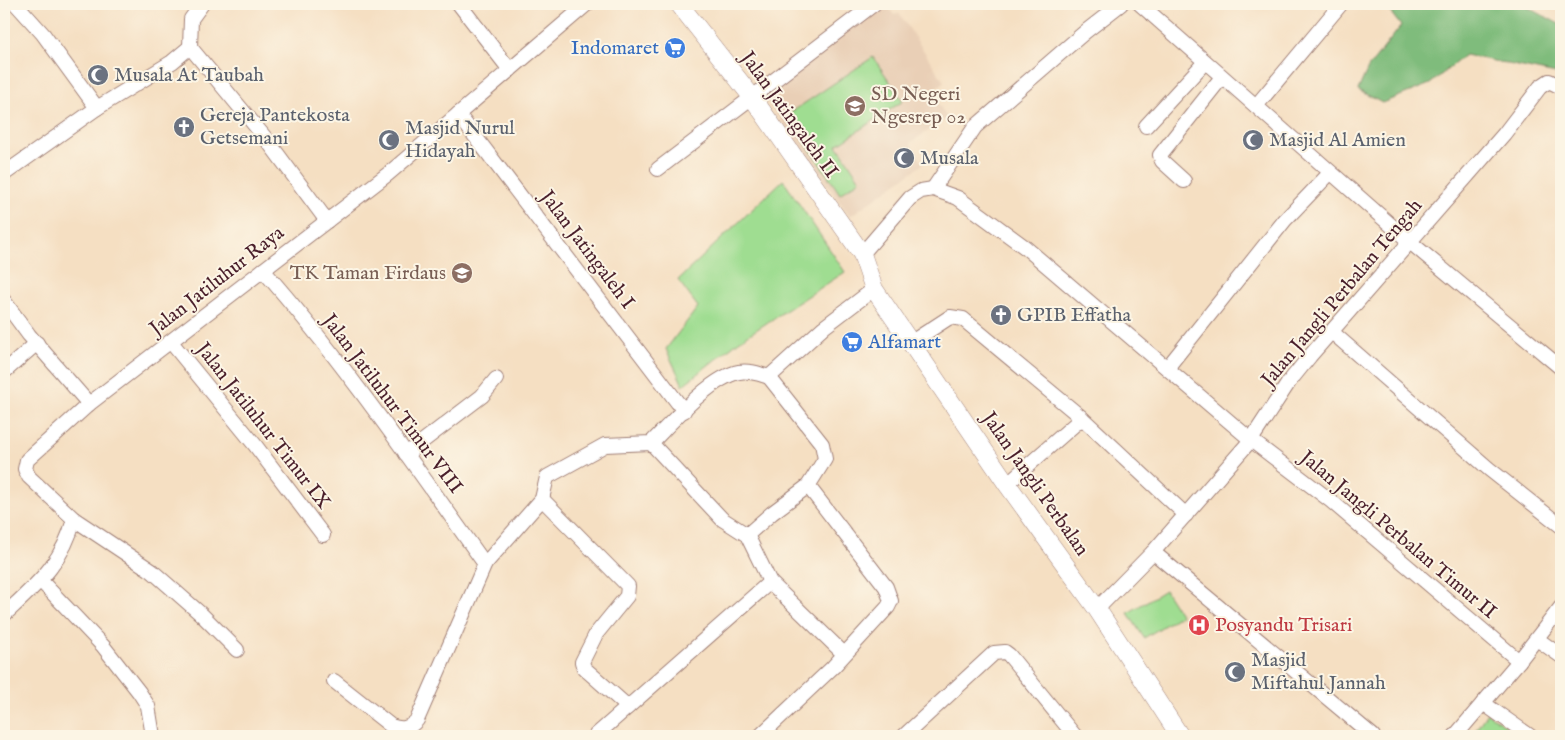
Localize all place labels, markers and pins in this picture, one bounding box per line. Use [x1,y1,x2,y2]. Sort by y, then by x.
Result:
place label: Indomaret [571,36,659,61]
supermarket icon: Indomaret [663,36,687,60]
mosque icon: Musala At Taubah [86,63,110,87]
place label: Musala At Taubah [114,63,264,88]
place label: SD Negeri Ngesrep 02 [871,82,966,130]
school or university icon: SD Negeri Ngesrep 02 [843,94,867,118]
place label: Gereja Pantekosta Getsemani [200,103,350,151]
church icon: Gereja Pantekosta Getsemani [172,115,196,139]
place label: Masjid Nurul Hidayah [405,116,515,164]
mosque icon: Masjid Nurul Hidayah [377,128,401,152]
mosque icon: Masjid Al Amien [1241,128,1265,152]
place label: Masjid Al Amien [1269,128,1406,153]
mosque icon: Musala [892,146,916,170]
place label: Musala [920,146,979,171]
place label: TK Taman Firdaus [290,261,446,286]
school or university icon: TK Taman Firdaus [450,261,474,285]
church icon: GPIB Effatha [989,303,1013,327]
place label: GPIB Effatha [1017,303,1132,328]
supermarket icon: Alfamart [840,330,864,354]
place label: Alfamart [867,330,941,355]
hospital icon: Posyandu Trisari [1187,613,1211,637]
place label: Posyandu Trisari [1215,613,1352,638]
place label: Masjid Miftahul Jannah [1251,648,1386,696]
mosque icon: Masjid Miftahul Jannah [1223,660,1247,684]

